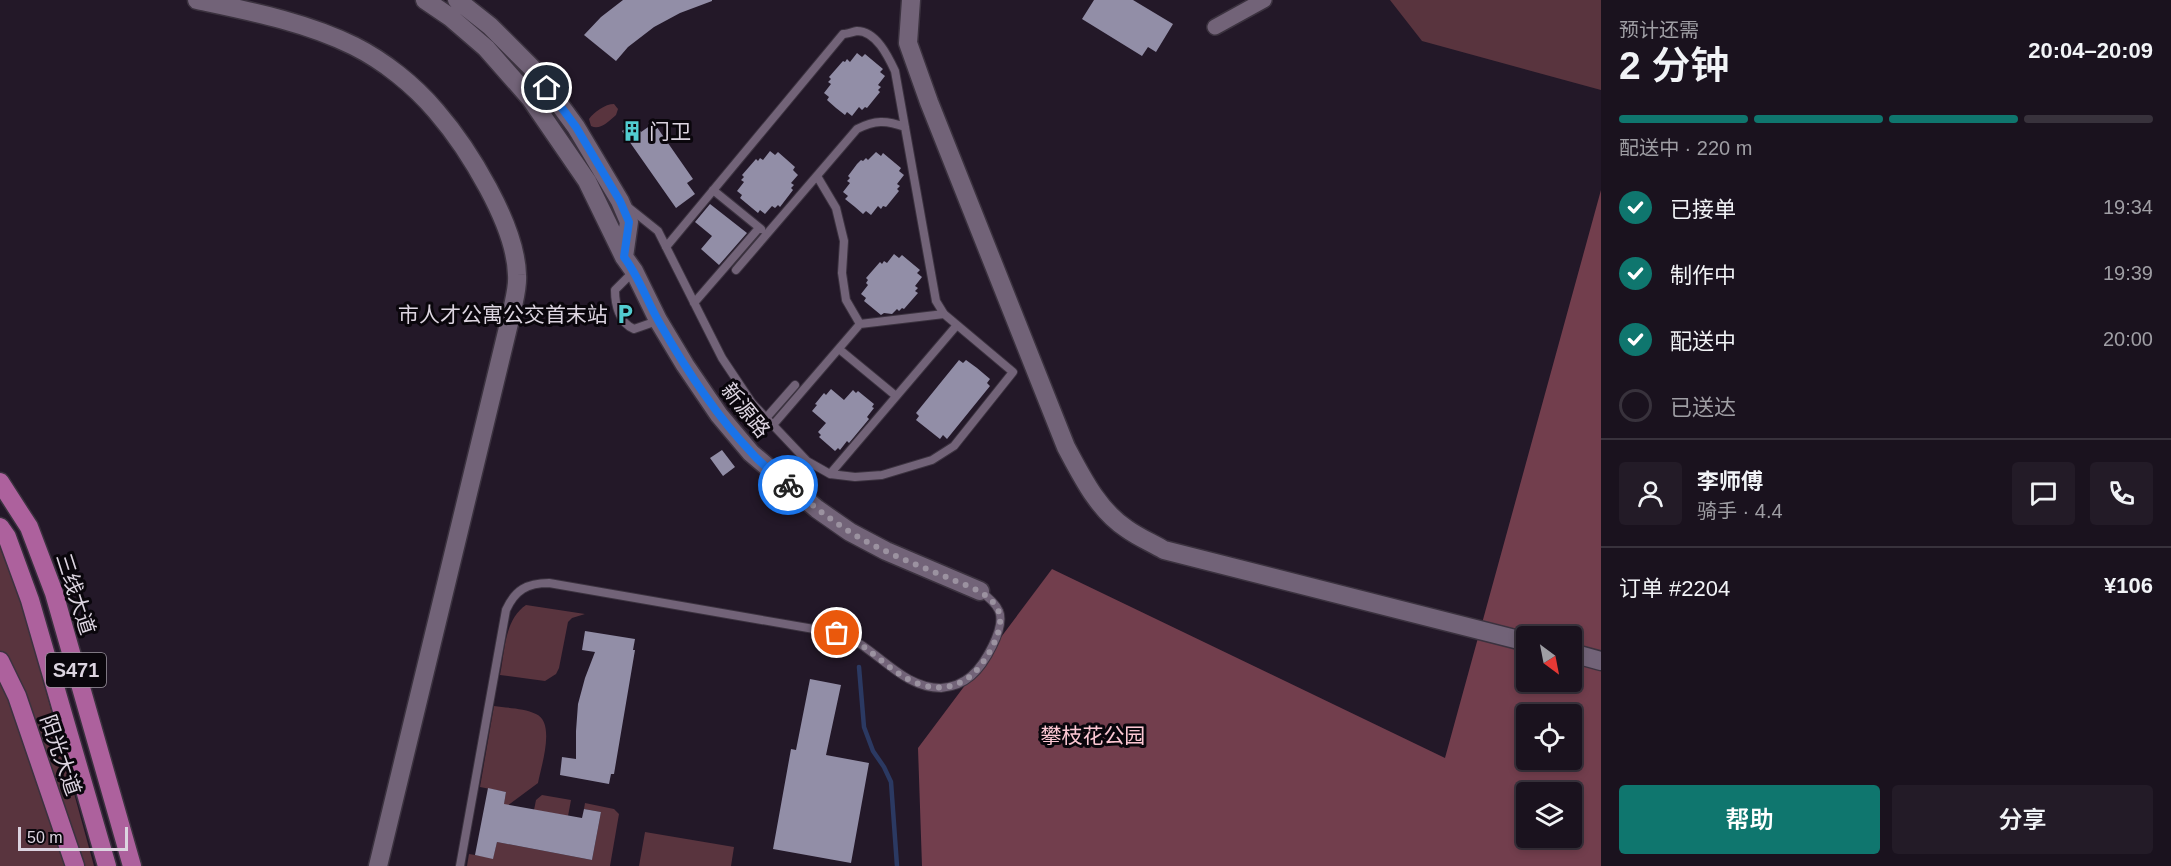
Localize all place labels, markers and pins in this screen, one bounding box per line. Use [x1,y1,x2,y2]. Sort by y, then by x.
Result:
pin [521,62,572,113]
building icon: 门卫 [620,119,644,143]
place label: 门卫 [649,120,691,143]
parking icon: 市人才公寓公交首末站 [613,302,637,326]
place label: 市人才公寓公交首末站 [398,303,608,326]
pin [811,607,862,658]

